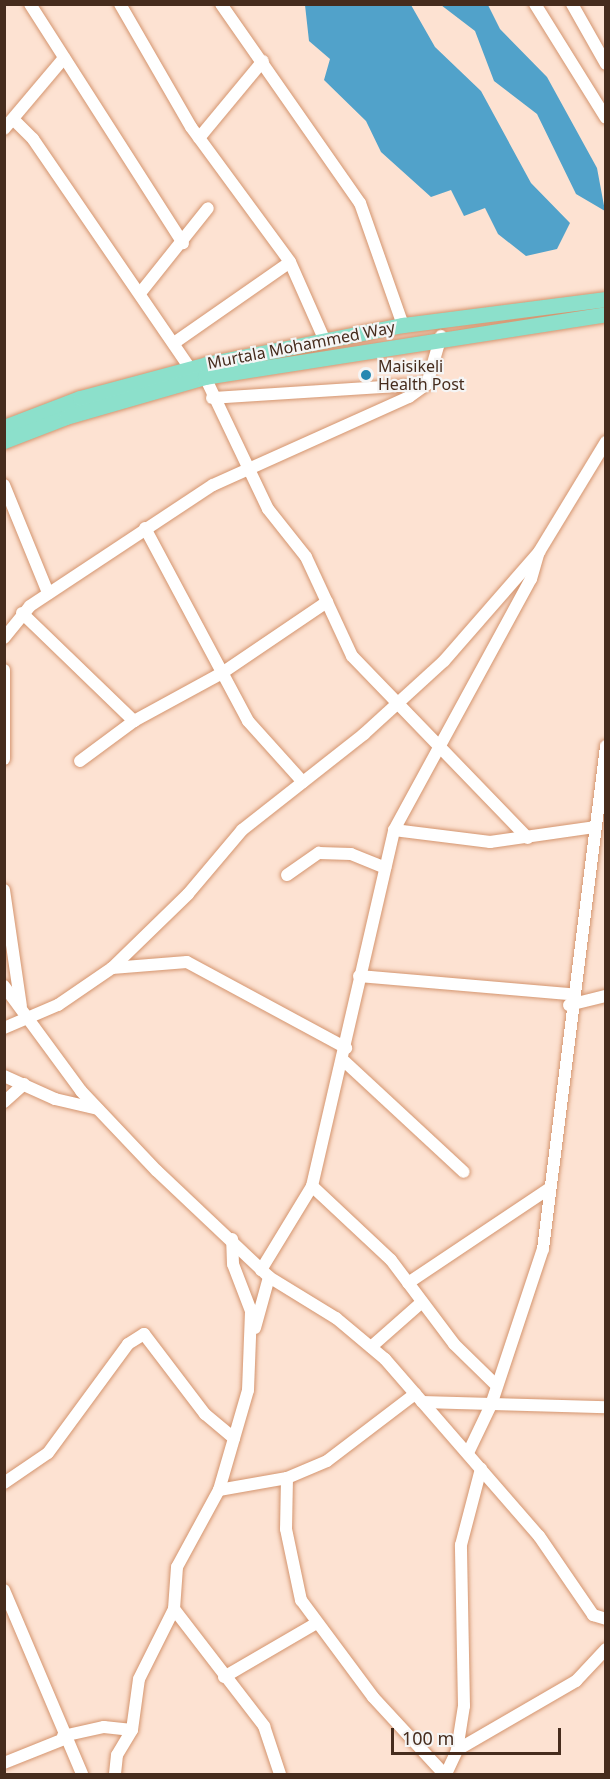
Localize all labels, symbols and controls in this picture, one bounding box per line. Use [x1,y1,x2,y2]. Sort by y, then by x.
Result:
street label: Murtala Mohammed Way [206,317,396,373]
place label: Maisikeli Health Post [378,356,465,394]
marker: Maisikeli Health Post [359,368,373,382]
scale bar [394,1716,564,1754]
text: 100 m [402,1726,454,1750]

